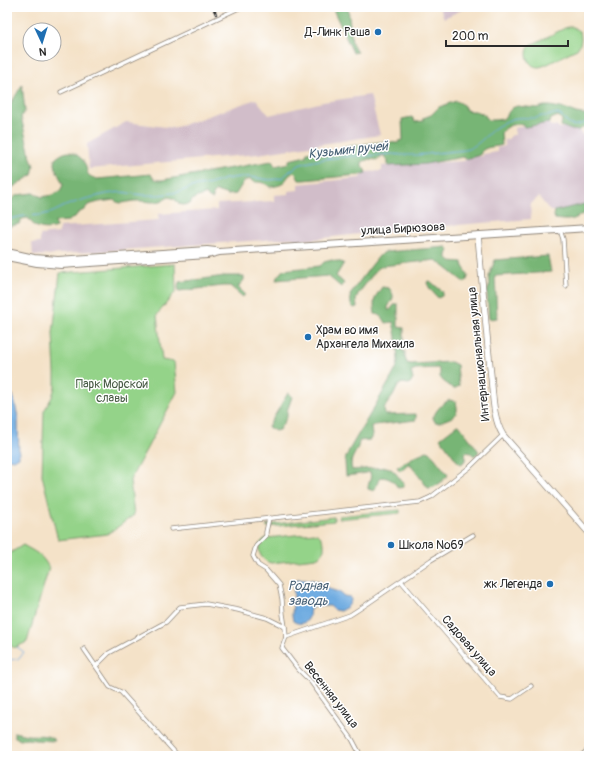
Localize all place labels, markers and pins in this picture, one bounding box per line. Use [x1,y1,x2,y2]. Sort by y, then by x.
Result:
place label: Д-Линк Раша [304,25,370,40]
marker: Д-Линк Раша [373,27,383,37]
place label: Храм во имя Архангела Михаила [316,323,415,352]
marker: Храм во имя Архангела Михаила [303,332,313,342]
place label: Школа №69 [399,538,464,553]
marker: Школа №69 [386,540,396,550]
place label: жк Легенда [484,577,542,592]
marker: жк Легенда [545,579,555,589]

